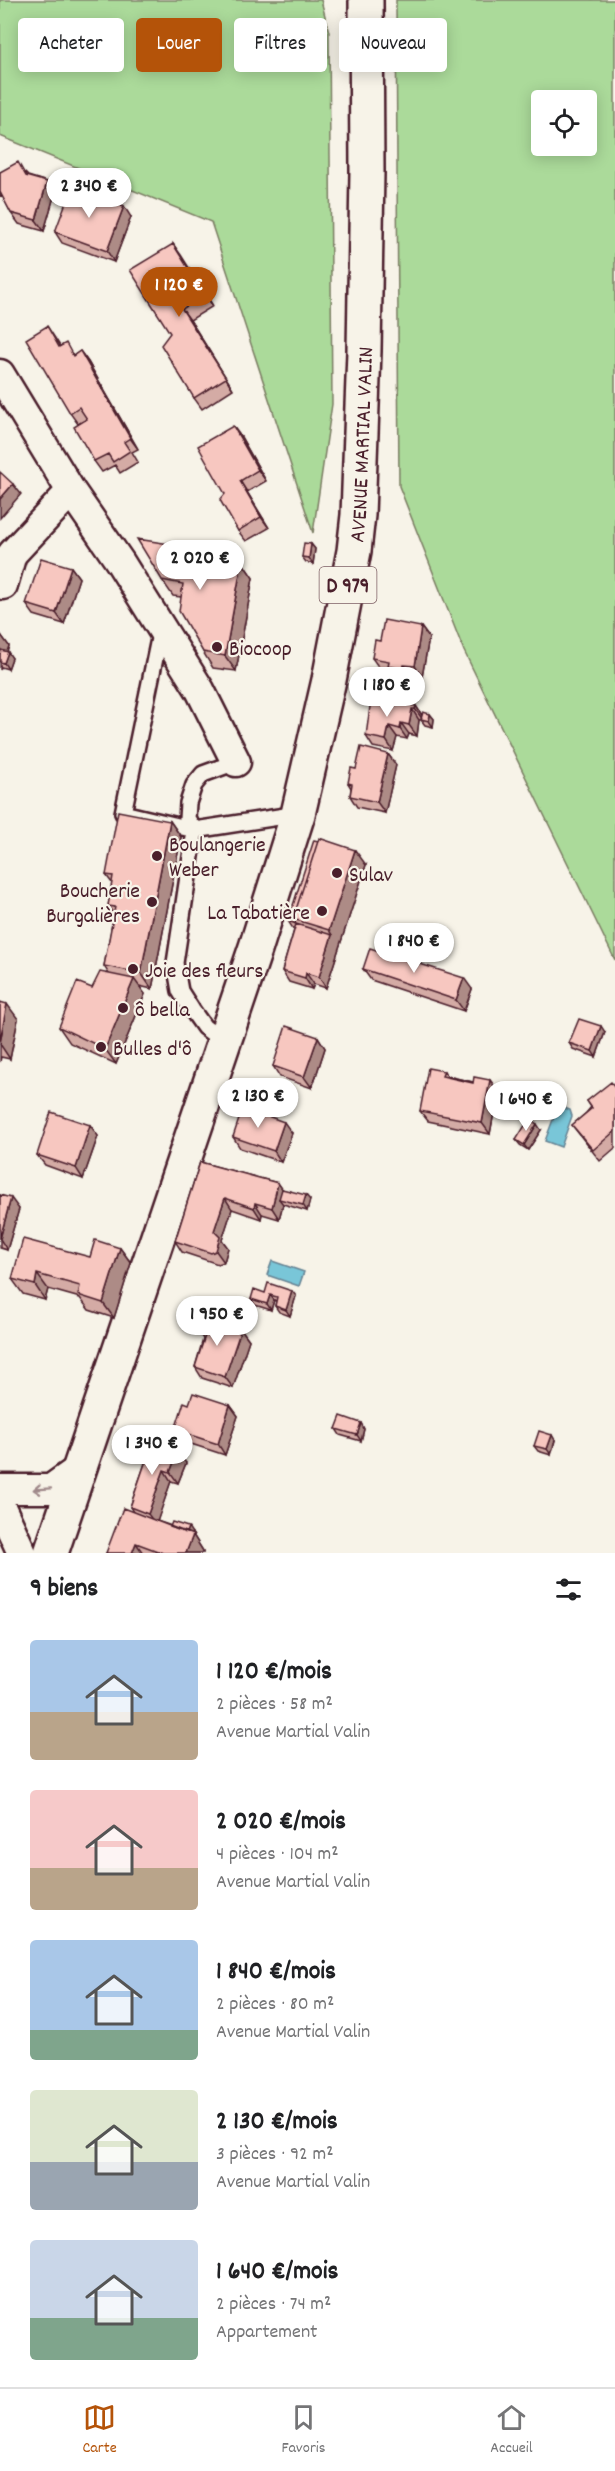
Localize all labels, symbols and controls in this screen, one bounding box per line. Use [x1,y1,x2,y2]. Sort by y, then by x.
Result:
chip: Acheter [18,18,124,72]
chip: Louer [136,18,222,72]
chip: Filtres [234,18,327,72]
chip: Nouveau [339,18,447,72]
map controls [531,90,597,156]
button: locate [531,90,597,156]
pin: 2 340 € [34,168,144,219]
text: 2 340 € [60,173,118,201]
pin: 1 120 € [124,267,234,318]
text: 1 120 € [155,272,203,300]
street label: AVENUE MARTIAL VALIN [343,346,383,544]
pin: 2 020 € [145,540,255,591]
text: 2 020 € [170,545,230,573]
road number: D 979 [320,567,376,603]
place label: Biocoop [229,635,292,666]
marker: Biocoop [210,640,224,654]
pin: 1 180 € [332,667,442,718]
text: 1 180 € [363,672,411,700]
place label: Boulangerie Weber [169,831,266,887]
marker: Boulangerie Weber [150,849,164,863]
place label: Sulav [349,861,393,892]
marker: Sulav [330,866,344,880]
place label: Boucherie Burgalières [46,877,140,933]
marker: Boucherie Burgalières [145,895,159,909]
place label: La Tabatière [207,899,310,930]
marker: La Tabatière [315,904,329,918]
pin: 1 840 € [359,923,469,974]
text: 1 840 € [388,928,440,956]
place label: Joie des fleurs [145,957,263,988]
marker: Joie des fleurs [126,962,140,976]
place label: ô bella [135,996,191,1027]
marker: ô bella [116,1001,130,1015]
place label: Bulles d'ô [113,1035,192,1066]
marker: Bulles d'ô [94,1040,108,1054]
pin: 2 130 € [203,1078,313,1129]
pin: 1 640 € [471,1081,581,1132]
text: 2 130 € [231,1083,285,1111]
text: 1 640 € [499,1086,553,1114]
pin: 1 950 € [162,1296,272,1347]
text: 1 950 € [190,1301,244,1329]
pin: 1 340 € [97,1425,207,1476]
text: 1 340 € [126,1430,178,1458]
one-way arrow [33,1483,53,1494]
text: 9 biens [30,1571,98,1608]
icon: filters [552,1573,585,1606]
text: 1 120 €/mois [216,1654,332,1691]
icon: home [78,1664,150,1736]
text: 2 pièces · 58 m² [216,1691,333,1719]
text: Avenue Martial Valin [216,1719,370,1747]
text: 2 020 €/mois [216,1804,346,1841]
icon: home [78,1814,150,1886]
text: 4 pièces · 104 m² [216,1841,339,1869]
text: Avenue Martial Valin [216,1869,370,1897]
text: 1 840 €/mois [216,1954,336,1991]
icon: home [78,1964,150,2036]
text: 2 pièces · 80 m² [216,1991,334,2019]
text: Avenue Martial Valin [216,2019,370,2047]
text: 2 130 €/mois [216,2104,338,2141]
icon: home [78,2114,150,2186]
text: 3 pièces · 92 m² [216,2141,333,2169]
text: Avenue Martial Valin [216,2169,370,2197]
text: 1 640 €/mois [216,2254,338,2291]
icon: home [78,2264,150,2336]
text: 2 pièces · 74 m² [216,2291,331,2319]
text: Appartement [216,2319,318,2347]
tab: Carte [82,2401,117,2460]
tab: Favoris [281,2401,326,2460]
tab: Accueil [490,2401,533,2460]

